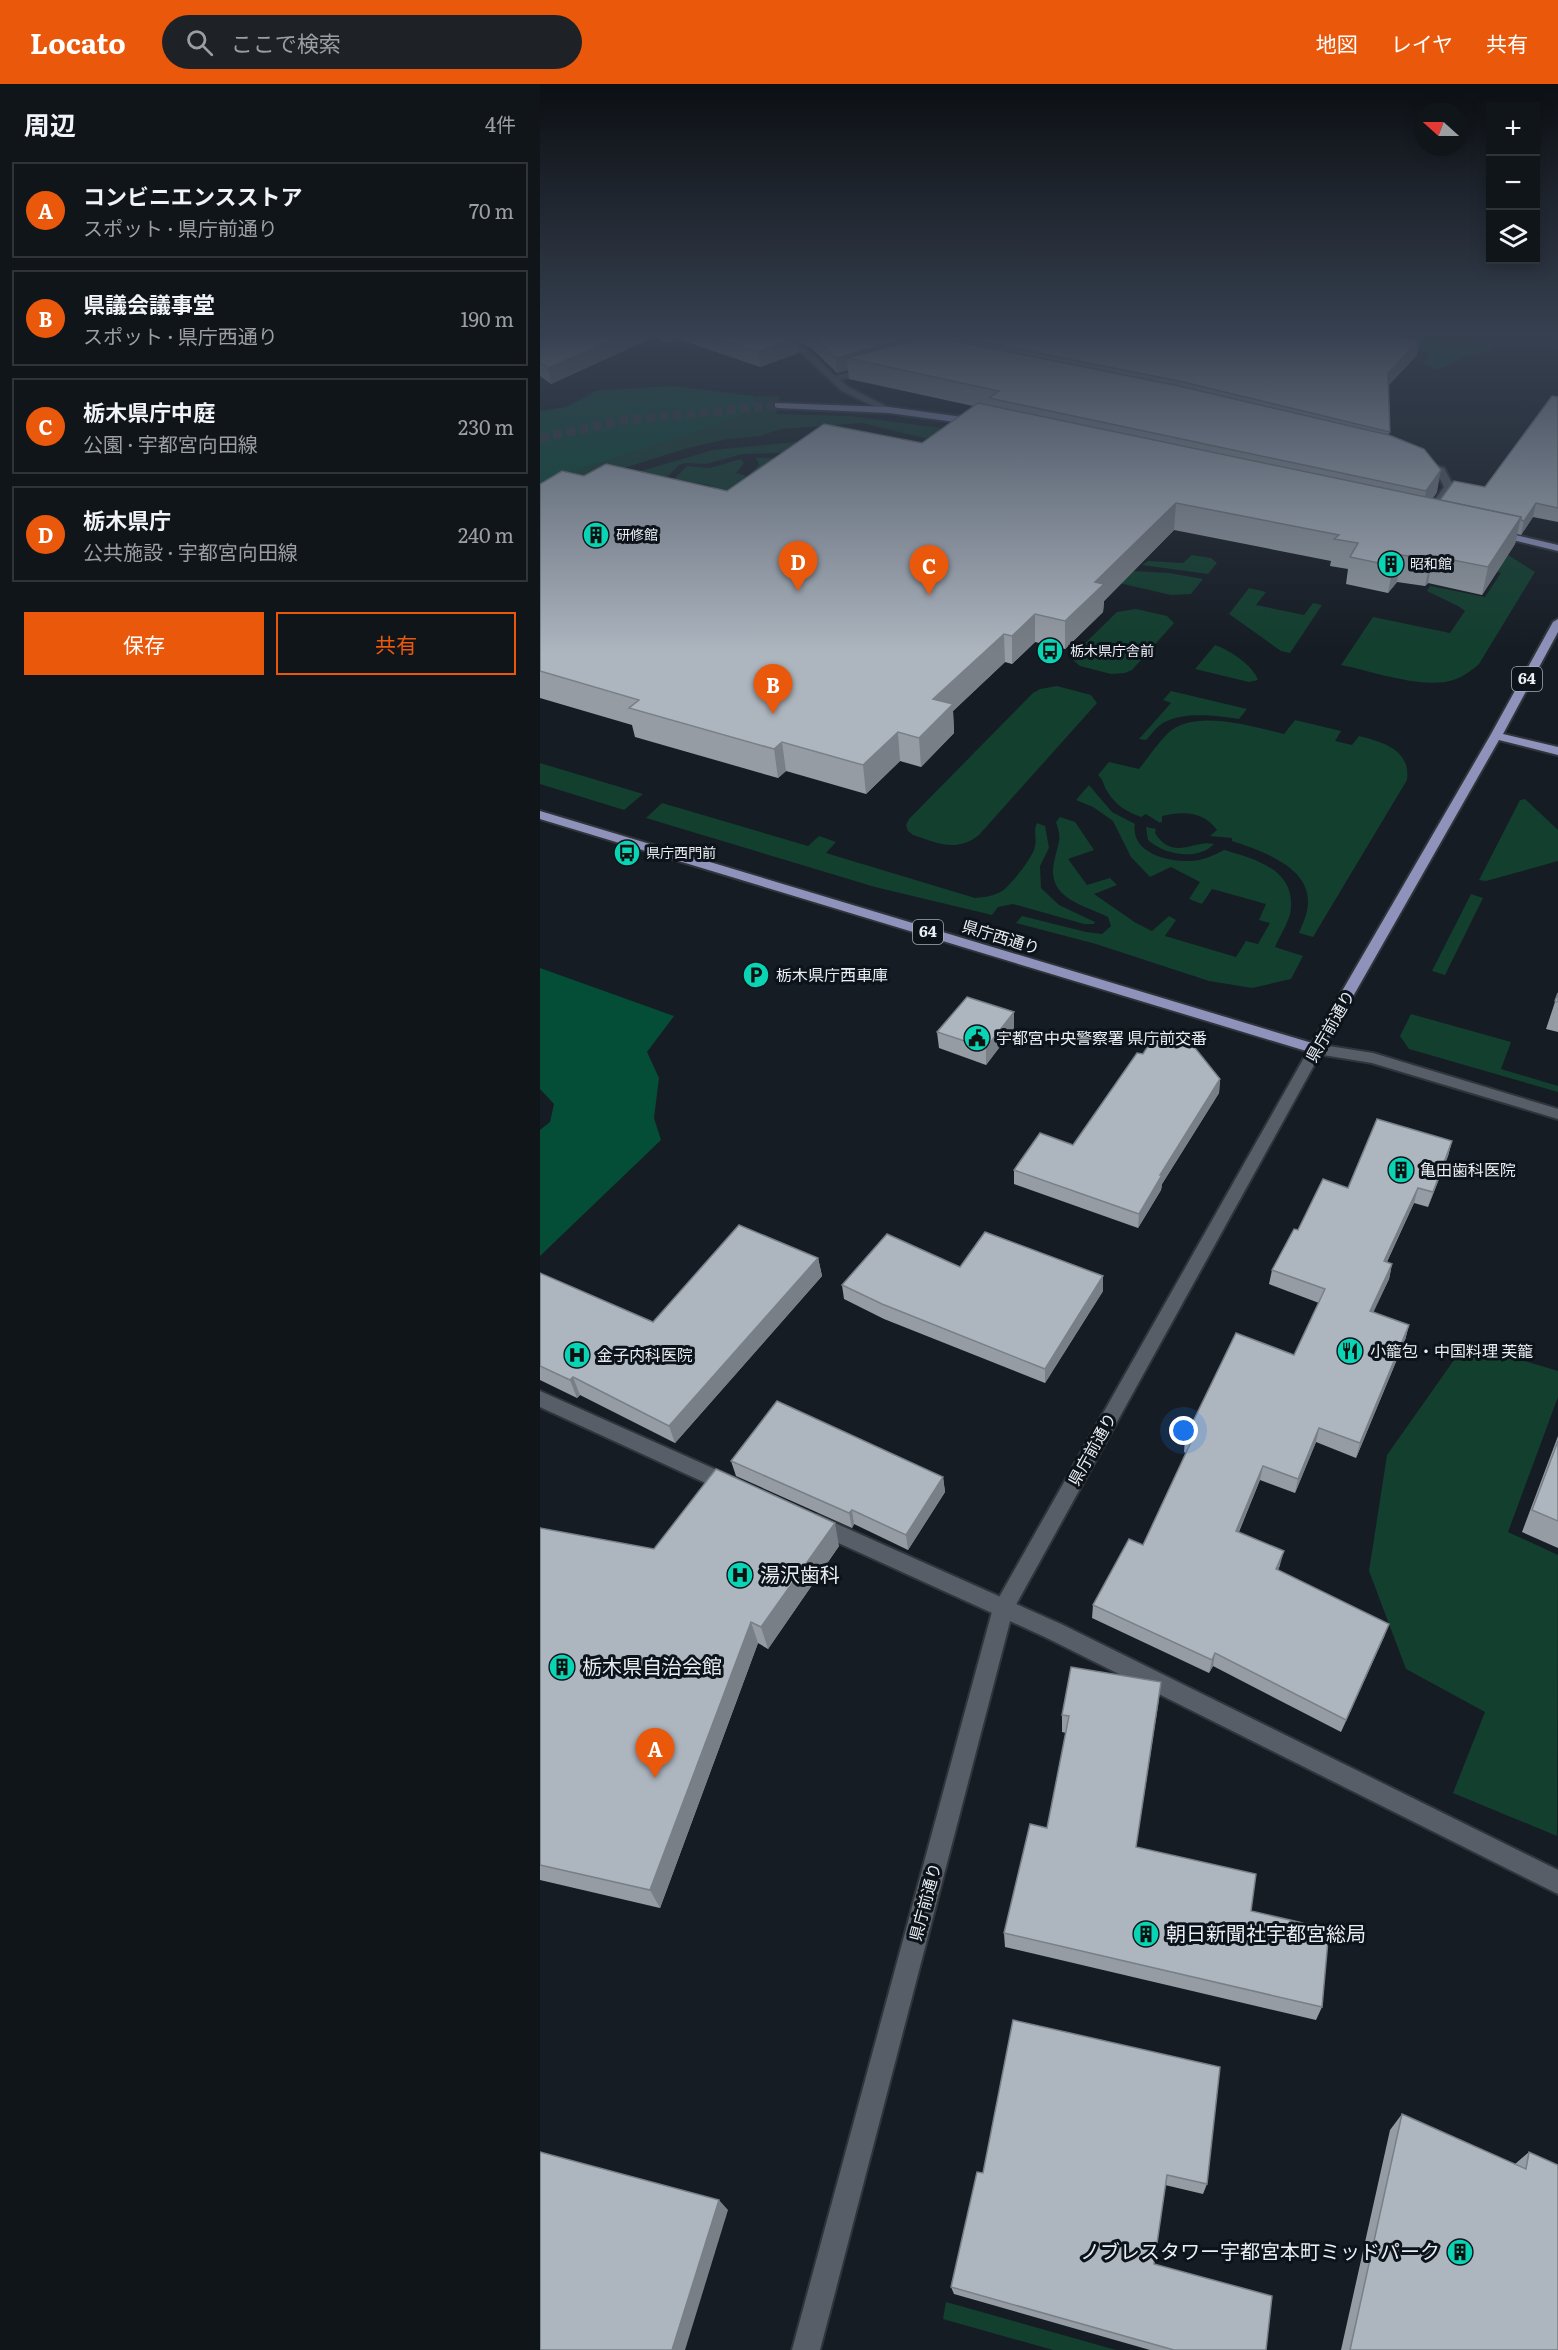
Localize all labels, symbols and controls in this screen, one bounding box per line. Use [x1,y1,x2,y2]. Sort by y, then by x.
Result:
search box [162,15,582,69]
text: Locato [30,21,126,63]
icon: search [183,26,216,59]
text: ここで検索 [231,26,341,59]
text: 地図 [1316,27,1358,58]
text: レイヤ [1391,27,1453,58]
text: 共有 [1486,27,1528,58]
north arrow [1414,102,1468,156]
map controls [1486,102,1540,264]
button: + [1486,102,1540,156]
text: 周辺 [24,104,76,143]
text: 4件 [485,108,516,138]
button: − [1486,156,1540,210]
text: コンビニエンスストア [83,179,303,212]
text: A [38,195,53,225]
text: 70 m [469,195,514,225]
button: layers [1486,210,1540,264]
text: スポット · 県庁前通り [83,212,278,242]
text: 県議会議事堂 [83,287,215,320]
text: B [39,303,52,333]
text: 190 m [460,303,514,333]
text: スポット · 県庁西通り [83,320,278,350]
text: 栃木県庁中庭 [83,395,215,428]
text: C [38,411,53,441]
text: 230 m [458,411,514,441]
text: 公園 · 宇都宮向田線 [83,428,258,458]
text: 栃木県庁 [83,503,171,536]
text: D [38,519,53,549]
text: 240 m [458,519,514,549]
building icon: 研修館 [581,520,611,550]
place label: 研修館 [616,524,658,544]
text: 公共施設 · 宇都宮向田線 [83,536,298,566]
pin: D [778,542,818,591]
pin: C [910,546,948,595]
building icon: 昭和館 [1376,549,1406,579]
place label: 昭和館 [1410,553,1452,573]
button: 保存 [24,612,264,675]
button: 共有 [276,612,516,675]
bus stop icon: 栃木県庁舎前 [1035,636,1065,666]
place label: 栃木県庁舎前 [1070,640,1154,660]
pin: B [754,664,792,714]
road number: 64 [1512,667,1542,691]
bus stop icon: 県庁西門前 [612,838,642,868]
place label: 県庁西門前 [646,842,716,862]
street label: 県庁西通り [960,913,1043,959]
road number: 64 [913,920,943,944]
parking icon: 栃木県庁西車庫 [741,960,771,990]
place label: 栃木県庁西車庫 [776,962,888,986]
street label: 県庁前通り [1299,985,1360,1066]
public building icon: 宇都宮中央警察署 県庁前交番 [962,1023,992,1053]
place label: 宇都宮中央警察署 県庁前交番 [996,1025,1207,1049]
building icon: 亀田歯科医院 [1386,1155,1416,1185]
place label: 亀田歯科医院 [1420,1157,1516,1181]
restaurant icon: 小籠包・中国料理 芙籠 [1335,1336,1365,1366]
place label: 小籠包・中国料理 芙籠 [1370,1338,1533,1362]
hospital icon: 金子内科医院 [562,1340,592,1370]
place label: 金子内科医院 [597,1342,693,1366]
street label: 県庁前通り [1061,1408,1121,1489]
your location [1169,1416,1198,1445]
place label: 湯沢歯科 [760,1558,840,1588]
hospital icon: 湯沢歯科 [725,1560,755,1590]
place label: 栃木県自治会館 [582,1650,722,1680]
building icon: 栃木県自治会館 [547,1652,577,1682]
pin: A [636,1728,674,1778]
street label: 県庁前通り [902,1860,946,1943]
place label: 朝日新聞社宇都宮総局 [1166,1917,1366,1947]
building icon: 朝日新聞社宇都宮総局 [1131,1919,1161,1949]
place label: ノブレスタワー宇都宮本町ミッドパーク [1080,2235,1440,2265]
building icon: ノブレスタワー宇都宮本町ミッドパーク [1445,2237,1475,2267]

